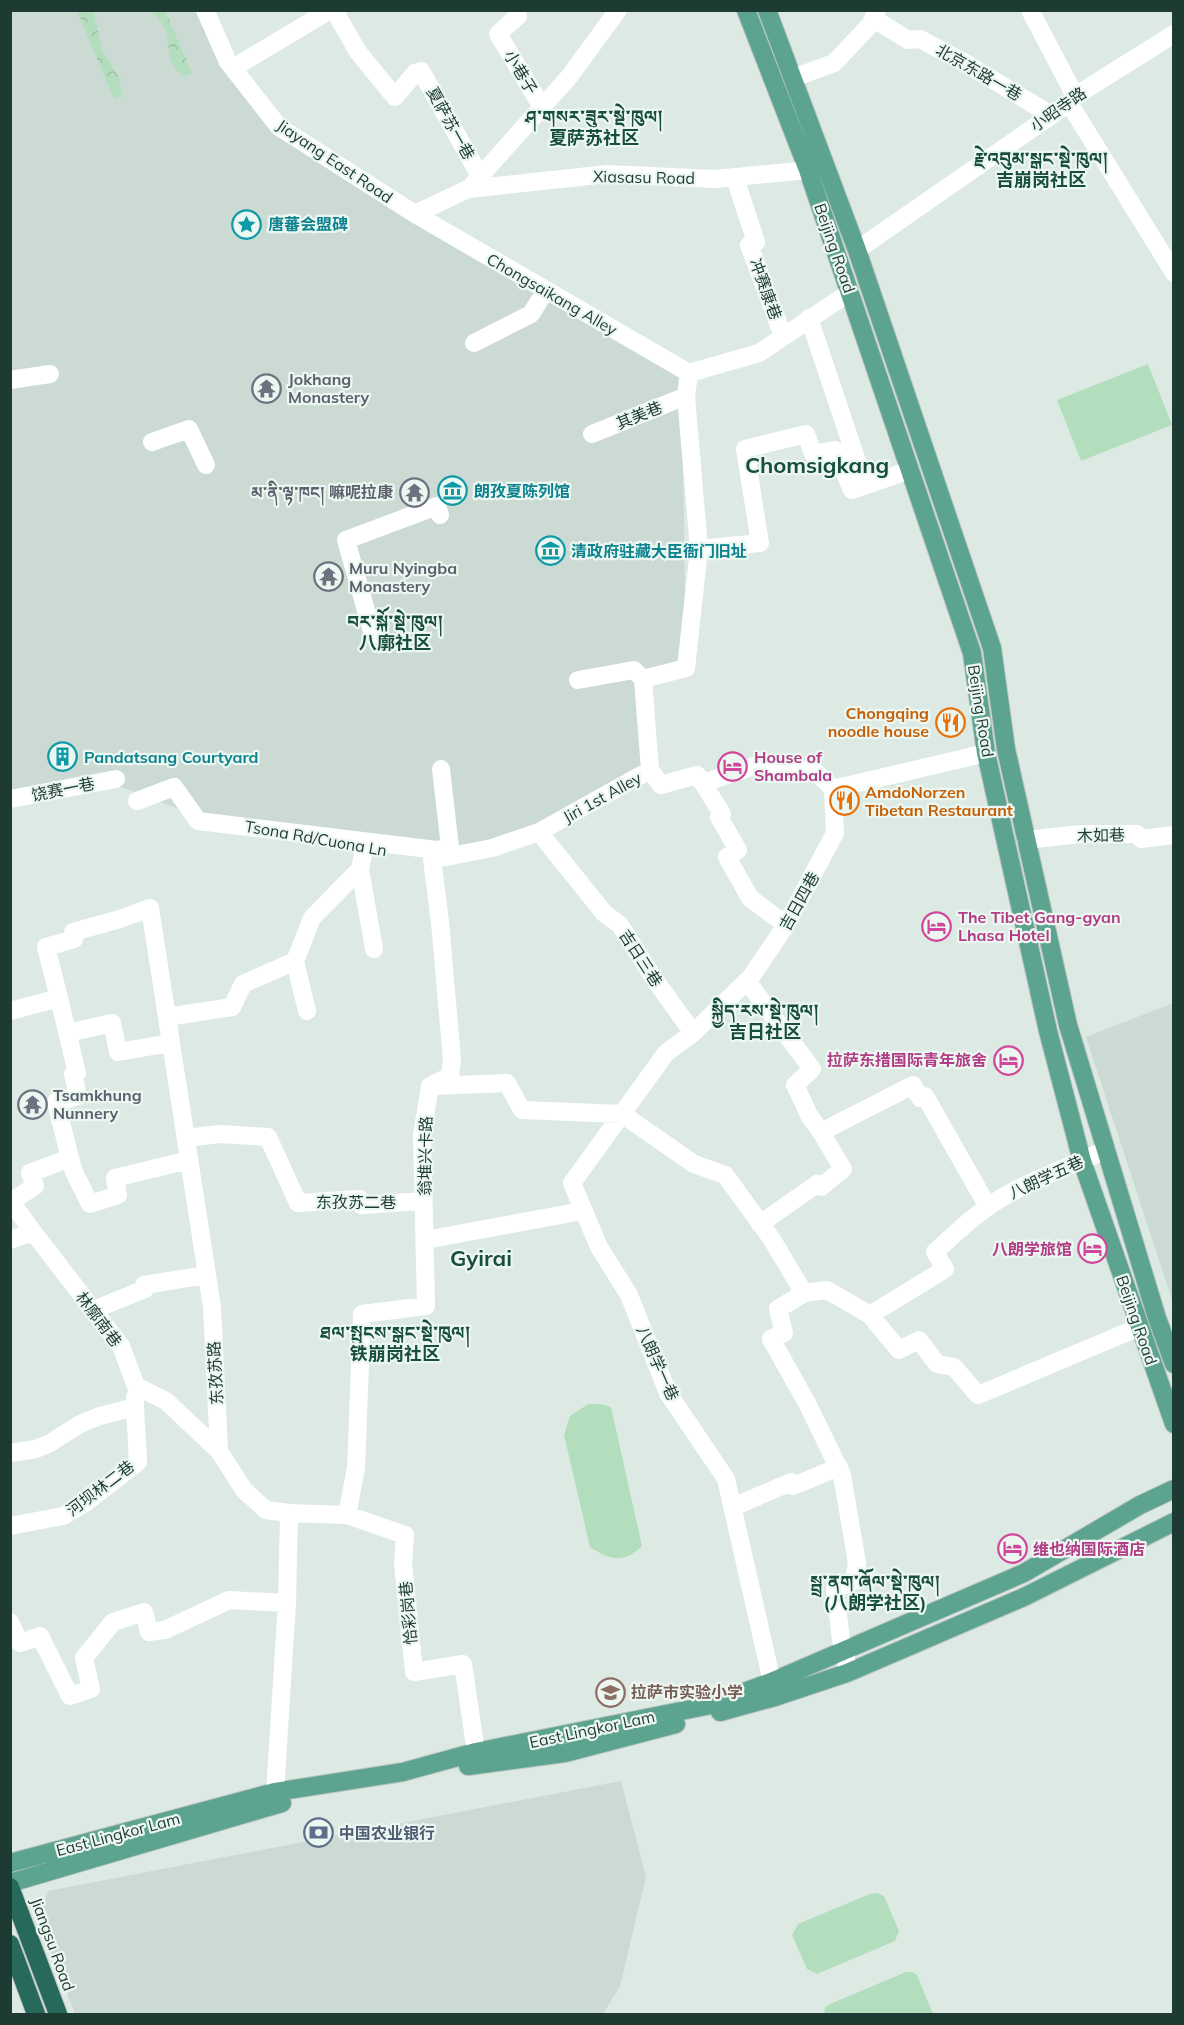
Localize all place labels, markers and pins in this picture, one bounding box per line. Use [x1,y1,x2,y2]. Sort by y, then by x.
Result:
place icon: 唐蕃会盟碑 [231,208,263,240]
place label: 唐蕃会盟碑 [268,214,348,234]
place label: Jokhang Monastery [288,369,369,407]
temple icon: Jokhang Monastery [251,372,283,404]
museum icon: 朗孜夏陈列馆 [437,475,469,507]
temple icon: མ་ནི་ལྟ་ཁང། 嘛呢拉康 [398,476,430,508]
place label: མ་ནི་ལྟ་ཁང། 嘛呢拉康 [251,480,393,506]
place label: 朗孜夏陈列馆 [474,481,570,501]
museum icon: 清政府驻藏大臣衙门旧址 [534,535,566,567]
place label: 清政府驻藏大臣衙门旧址 [571,541,747,561]
place label: Muru Nyingba Monastery [349,558,457,596]
temple icon: Muru Nyingba Monastery [312,561,344,593]
place label: Chongqing noodle house [828,703,929,741]
restaurant icon: Chongqing noodle house [934,706,966,738]
building icon: Pandatsang Courtyard [47,741,79,773]
place label: Pandatsang Courtyard [84,747,259,767]
place label: House of Shambala [754,747,832,785]
hotel icon: House of Shambala [717,750,749,782]
place label: AmdoNorzen Tibetan Restaurant [865,782,1013,820]
restaurant icon: AmdoNorzen Tibetan Restaurant [828,785,860,817]
place label: The Tibet Gang-gyan Lhasa Hotel [958,907,1121,945]
hotel icon: The Tibet Gang-gyan Lhasa Hotel [921,910,953,942]
hotel icon: 拉萨东措国际青年旅舍 [992,1044,1024,1076]
place label: 拉萨东措国际青年旅舍 [827,1050,987,1070]
place label: Tsamkhung Nunnery [53,1085,142,1123]
temple icon: Tsamkhung Nunnery [16,1088,48,1120]
hotel icon: 八朗学旅馆 [1077,1233,1109,1265]
place label: 八朗学旅馆 [992,1239,1072,1259]
hotel icon: 维也纳国际酒店 [996,1533,1028,1565]
place label: 维也纳国际酒店 [1033,1539,1145,1559]
school or university icon: 拉萨市实验小学 [594,1676,626,1708]
place label: 拉萨市实验小学 [631,1682,743,1702]
bank icon: 中国农业银行 [302,1817,334,1849]
place label: 中国农业银行 [339,1823,435,1843]

